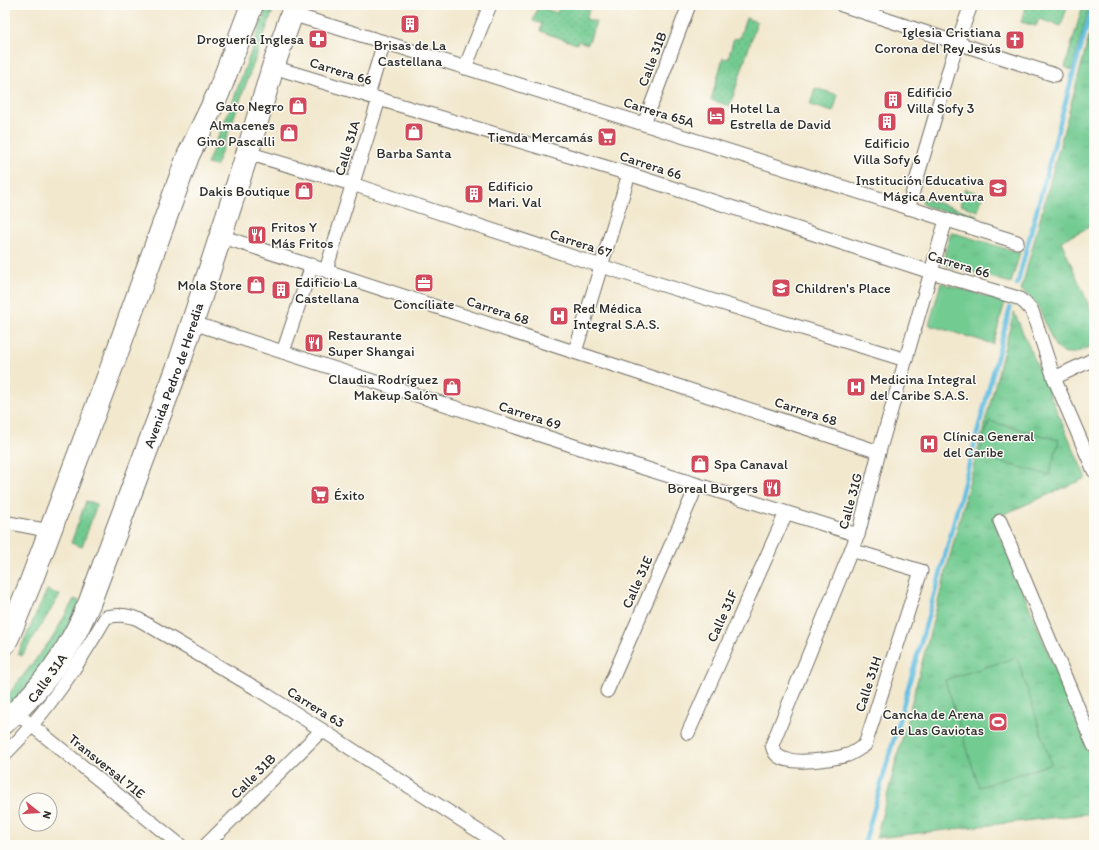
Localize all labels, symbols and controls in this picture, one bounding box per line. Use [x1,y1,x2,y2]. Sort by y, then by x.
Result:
building icon: Brisas de La Castellana [399,13,421,35]
place label: Iglesia Cristiana Corona del Rey Jesús [875,24,1002,57]
pharmacy icon: Droguería Inglesa [307,28,329,50]
street label: Calle 31B [634,29,671,89]
church icon: Iglesia Cristiana Corona del Rey Jesús [1004,29,1026,51]
place label: Droguería Inglesa [197,31,305,48]
place label: Brisas de La Castellana [374,37,447,70]
street label: Carrera 66 [307,54,374,89]
place label: Edificio Villa Sofy 3 [907,84,975,117]
building icon: Edificio Villa Sofy 3 [882,89,904,111]
street label: Carrera 65A [621,94,697,131]
shop icon: Gato Negro [287,95,309,117]
place label: Gato Negro [216,98,284,115]
place label: Hotel La Estrella de David [730,100,831,133]
hotel icon: Hotel La Estrella de David [705,105,727,127]
building icon: Edificio Villa Sofy 6 [876,111,898,133]
place label: Almacenes Gino Pascalli [197,117,275,150]
street label: Calle 31A [331,118,364,178]
shop icon: Barba Santa [403,121,425,143]
shop icon: Almacenes Gino Pascalli [278,122,300,144]
supermarket icon: Tienda Mercamás [596,126,618,148]
place label: Tienda Mercamás [488,129,593,146]
place label: Edificio Villa Sofy 6 [853,135,921,168]
place label: Barba Santa [377,145,452,162]
street label: Carrera 66 [618,147,684,184]
place label: Institución Educativa Mágica Aventura [856,172,985,205]
school or university icon: Institución Educativa Mágica Aventura [987,177,1009,199]
place label: Edificio Mari. Val [488,178,542,211]
shop icon: Dakis Boutique [293,180,315,202]
place label: Dakis Boutique [199,183,290,200]
building icon: Edificio Mari. Val [463,183,485,205]
place label: Fritos Y Más Fritos [271,219,333,252]
restaurant icon: Fritos Y Más Fritos [246,224,268,246]
street label: Carrera 67 [548,225,614,261]
street label: Carrera 66 [925,247,992,282]
office icon: Concíliate [413,272,435,294]
shop icon: Mola Store [245,274,267,296]
place label: Edificio La Castellana [295,274,360,307]
place label: Mola Store [177,277,242,294]
school or university icon: Children's Place [770,277,792,299]
building icon: Edificio La Castellana [270,279,292,301]
place label: Children's Place [795,280,891,297]
street label: Carrera 68 [464,292,532,329]
place label: Concíliate [394,296,455,313]
street label: Avenida Pedro de Heredia [140,300,208,450]
place label: Red Médica Integral S.A.S. [573,300,660,333]
hospital icon: Red Médica Integral S.A.S. [548,305,570,327]
place label: Restaurante Super Shangai [328,327,415,360]
restaurant icon: Restaurante Super Shangai [303,332,325,354]
place label: Claudia Rodríguez Makeup Salón [328,371,438,404]
place label: Medicina Integral del Caribe S.A.S. [870,371,976,404]
shop icon: Claudia Rodríguez Makeup Salón [441,376,463,398]
hospital icon: Medicina Integral del Caribe S.A.S. [845,376,867,398]
street label: Carrera 68 [772,393,840,430]
street label: Carrera 69 [497,397,563,434]
place label: Clínica General del Caribe [943,428,1034,461]
hospital icon: Clínica General del Caribe [918,433,940,455]
shop icon: Spa Canaval [689,453,711,475]
place label: Spa Canaval [714,456,788,473]
street label: Calle 31G [835,471,866,531]
restaurant icon: Boreal Burgers [761,477,783,499]
place label: Boreal Burgers [667,480,758,497]
supermarket icon: Éxito [309,484,331,506]
place label: Éxito [334,487,365,504]
street label: Calle 31E [618,553,657,611]
street label: Calle 31F [703,587,742,645]
street label: Calle 31A [24,650,71,706]
street label: Calle 31H [851,654,885,714]
street label: Carrera 63 [284,683,348,732]
place label: Cancha de Arena de Las Gaviotas [883,706,984,739]
sports icon: Cancha de Arena de Las Gaviotas [987,711,1009,733]
street label: Transversal 71E [65,730,149,803]
street label: Calle 31B [227,750,280,803]
north arrow [18,792,58,832]
text: N [40,809,54,820]

